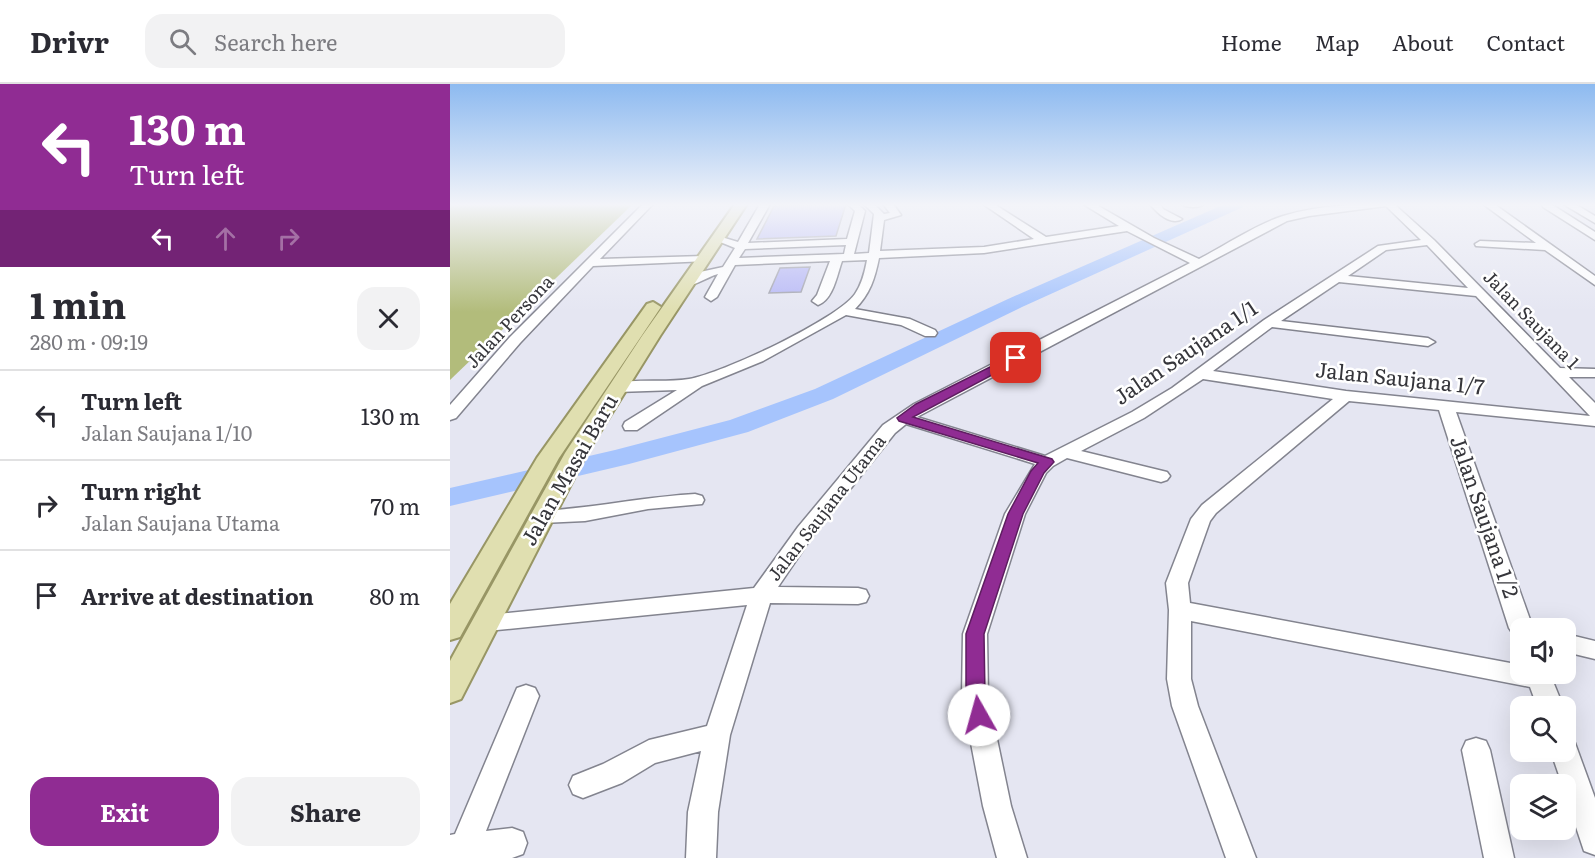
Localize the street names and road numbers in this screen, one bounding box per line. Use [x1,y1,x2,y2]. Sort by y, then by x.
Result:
street label: Jalan Saujana 1 [1478,263,1586,375]
street label: Jalan Persona [459,268,559,374]
street label: Jalan Saujana 1/1 [1106,291,1263,411]
street label: Jalan Saujana 1/7 [1314,352,1487,401]
street label: Jalan Masai Baru [512,387,624,550]
street label: Jalan Saujana Utama [760,428,892,586]
street label: Jalan Saujana 1/2 [1444,431,1529,601]

